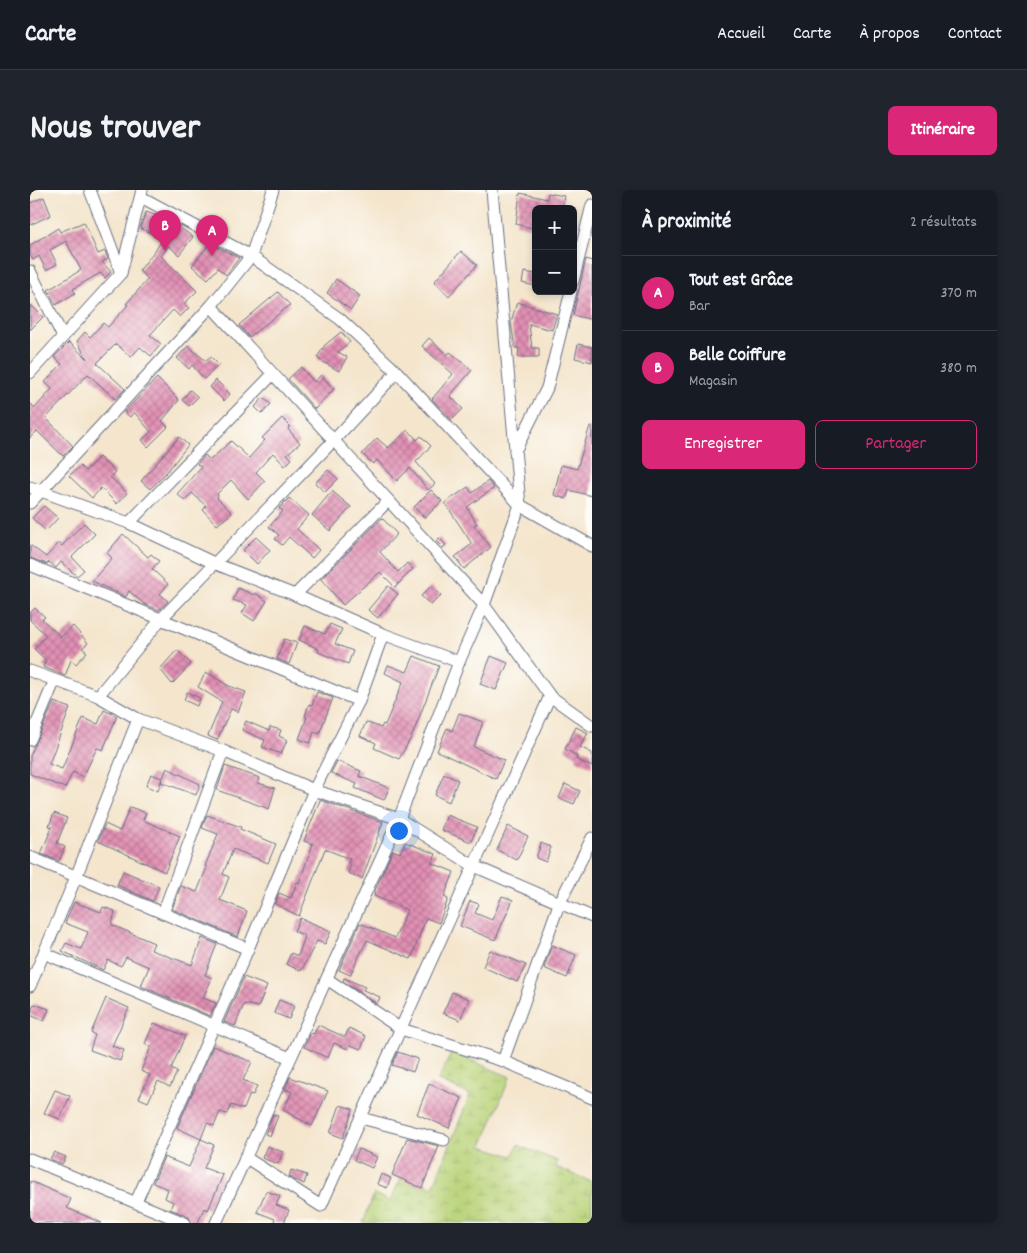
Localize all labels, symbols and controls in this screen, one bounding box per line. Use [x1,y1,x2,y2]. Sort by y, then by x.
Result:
text: Carte [25,18,76,52]
text: Accueil [717,22,765,47]
text: Carte [793,22,832,47]
text: À propos [860,22,920,47]
text: Contact [948,22,1002,47]
text: Nous trouver [30,105,200,155]
button: Itinéraire [888,106,997,155]
map controls [532,205,577,295]
button: + [532,205,577,250]
text: À proximité [642,208,731,238]
pin: B [149,210,181,251]
text: 2 résultats [910,211,977,234]
pin: A [196,215,228,256]
button: − [532,250,577,295]
text: Tout est Grâce [689,268,793,295]
text: A [654,282,662,305]
text: 370 m [940,282,977,305]
text: Bar [689,295,710,318]
text: Belle Coiffure [689,343,786,370]
text: B [654,357,662,380]
text: 380 m [940,357,977,380]
text: Magasin [689,370,737,393]
button: Enregistrer [642,420,805,469]
button: Partager [815,420,977,469]
your location [386,818,412,844]

